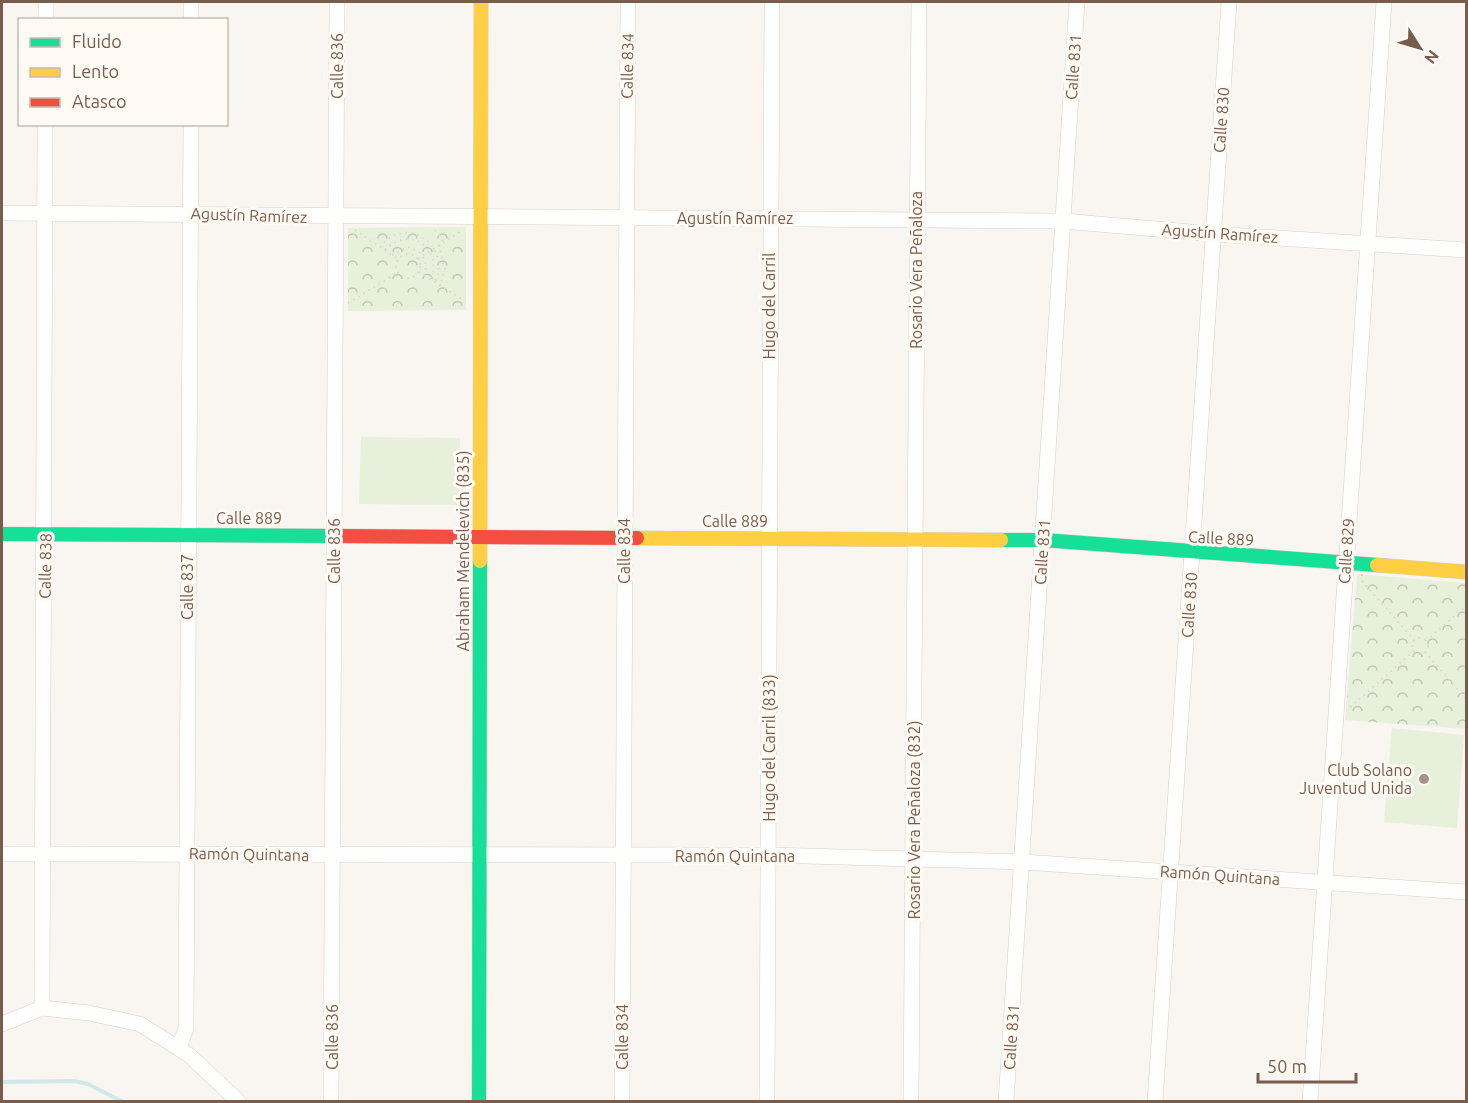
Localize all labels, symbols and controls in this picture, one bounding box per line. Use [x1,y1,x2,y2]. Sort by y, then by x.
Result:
legend [18,18,228,126]
north arrow [1390,18,1450,78]
text: Fluido [72,31,122,51]
street label: Calle 836 [328,33,346,99]
street label: Calle 834 [617,33,637,99]
street label: Calle 831 [1062,33,1084,101]
text: N [1421,47,1443,67]
text: Lento [72,61,119,81]
street label: Calle 830 [1210,86,1232,154]
text: Atasco [72,91,127,111]
street label: Rosario Vera Peñaloza [907,191,925,349]
street label: Agustín Ramírez [190,204,308,226]
street label: Agustín Ramírez [677,209,793,227]
street label: Agustín Ramírez [1161,220,1279,246]
street label: Hugo del Carril [760,253,778,359]
street label: Abraham Mendelevich (835) [454,450,473,652]
street label: Calle 889 [216,509,282,527]
street label: Calle 889 [702,512,768,530]
street label: Calle 829 [1335,517,1357,585]
street label: Calle 836 [325,518,343,584]
street label: Calle 834 [615,518,633,584]
street label: Calle 831 [1031,518,1053,586]
street label: Calle 889 [1188,527,1254,549]
street label: Calle 838 [35,533,55,599]
street label: Calle 837 [178,554,196,620]
street label: Calle 830 [1178,571,1200,639]
street label: Hugo del Carril (833) [760,674,779,822]
street label: Rosario Vera Peñaloza (832) [905,720,924,920]
place label: Club Solano Juventud Unida [1299,761,1412,797]
marker: Club Solano Juventud Unida [1417,772,1431,786]
street label: Ramón Quintana [189,844,309,864]
street label: Ramón Quintana [675,847,795,865]
street label: Ramón Quintana [1159,862,1281,888]
street label: Calle 831 [1000,1003,1022,1071]
street label: Calle 836 [323,1004,341,1070]
street label: Calle 834 [613,1004,631,1070]
scale bar [1258,1046,1356,1084]
text: 50 m [1267,1056,1307,1076]

